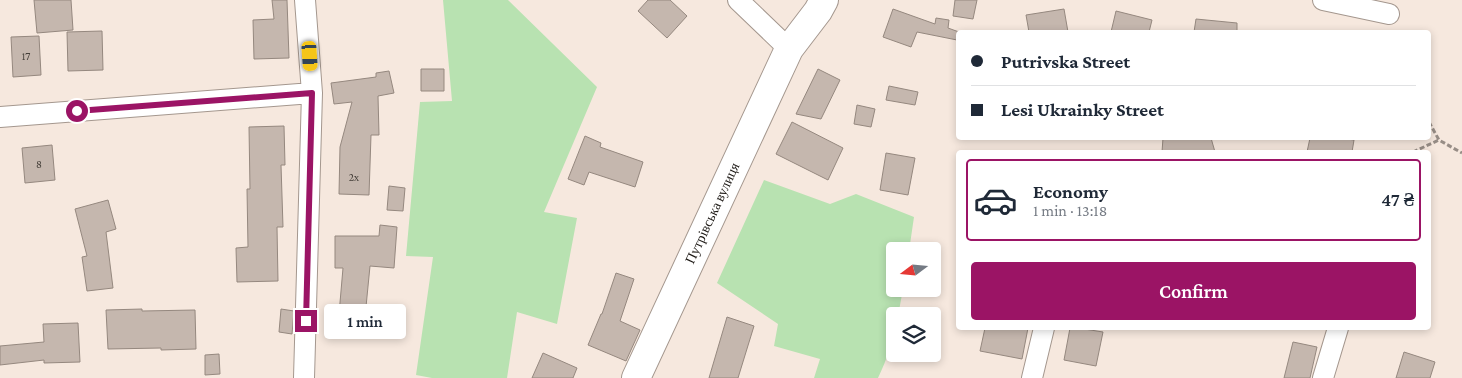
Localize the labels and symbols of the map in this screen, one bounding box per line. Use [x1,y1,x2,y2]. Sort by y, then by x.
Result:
car [301,41,318,71]
house number: 17 [22,50,30,62]
route start [66,100,88,122]
house number: 8 [36,158,42,170]
street label: Путрівська вулиця [682,159,743,266]
house number: 2х [349,171,360,183]
north arrow [886,242,941,298]
callout: 1 min [324,304,406,338]
route end [295,310,317,332]

